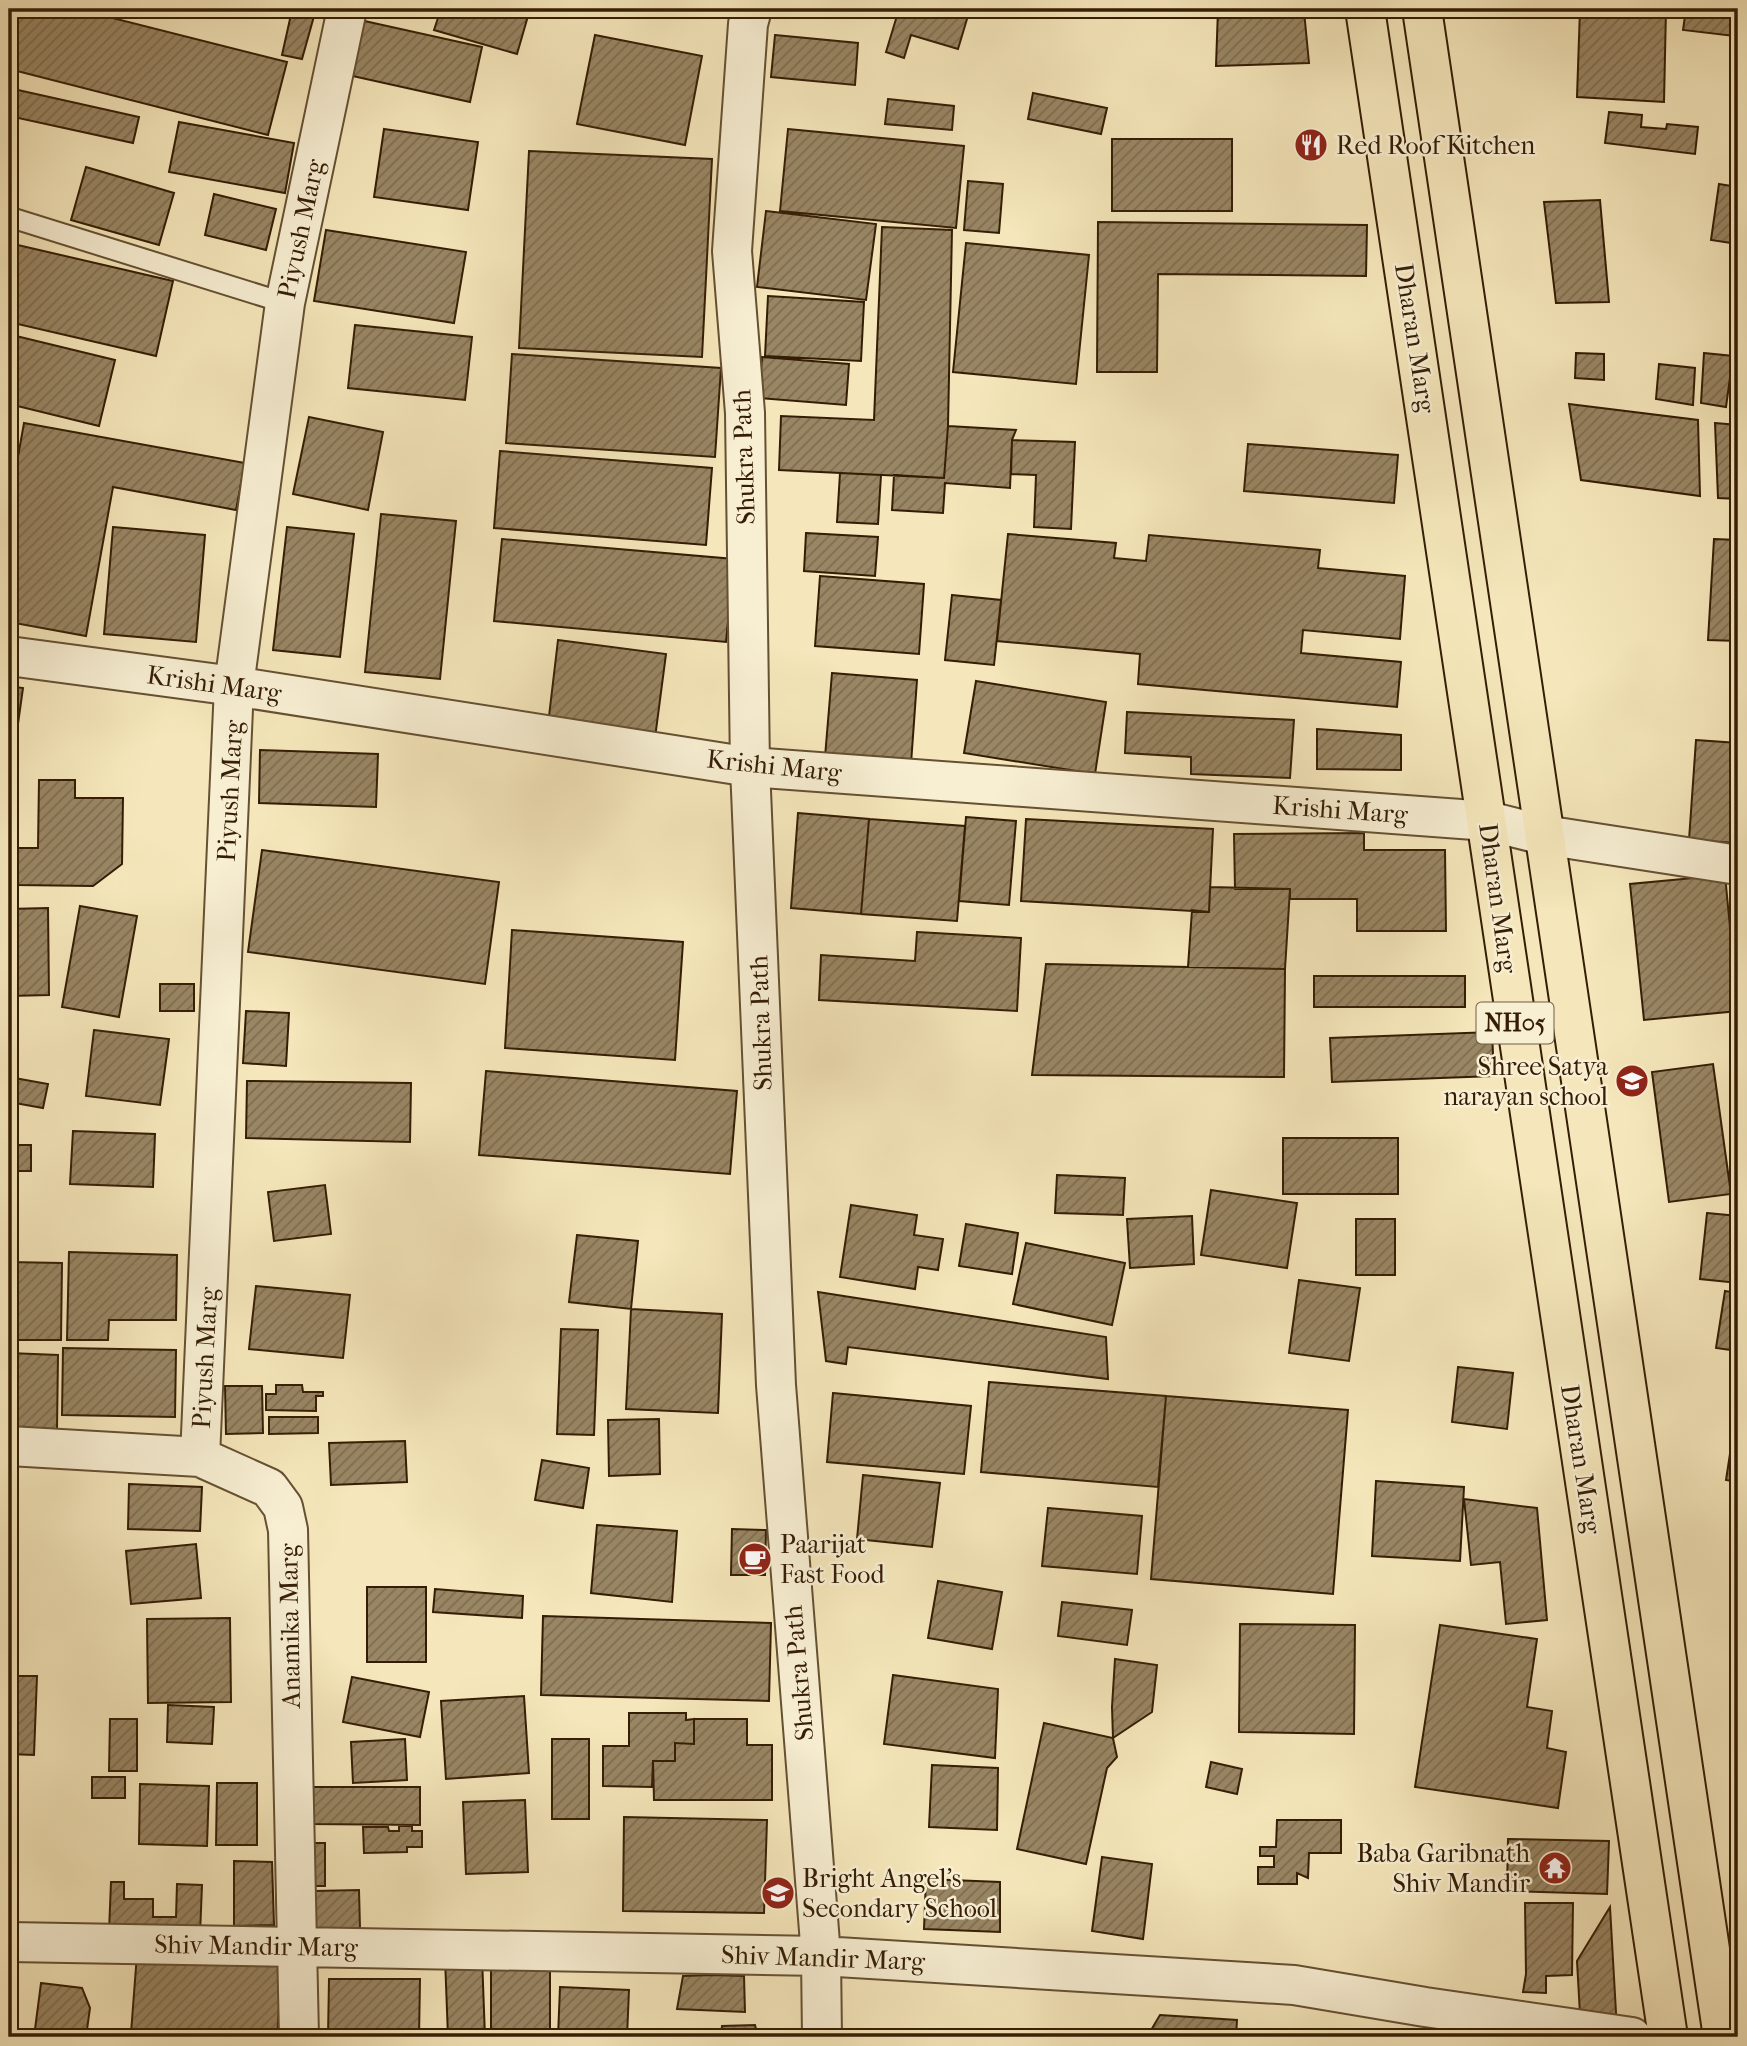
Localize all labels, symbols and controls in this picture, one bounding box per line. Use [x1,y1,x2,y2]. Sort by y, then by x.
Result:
restaurant icon: Red Roof Kitchen [1292,126,1330,164]
place label: Red Roof Kitchen [1336,130,1535,161]
street label: Piyush Marg [271,155,331,302]
street label: Dharan Marg [1388,261,1442,416]
street label: Shukra Path [726,388,762,525]
street label: Krishi Marg [145,659,284,709]
street label: Piyush Marg [211,718,249,863]
street label: Krishi Marg [705,743,844,789]
street label: Krishi Marg [1271,790,1410,830]
street label: Dharan Marg [1472,821,1524,976]
street label: Shukra Path [743,954,779,1091]
road number: NH05 [1476,1002,1554,1044]
place label: Shree Satya narayan school [1443,1051,1609,1112]
school or university icon: Shree Satya narayan school [1613,1062,1651,1100]
street label: Piyush Marg [186,1285,224,1430]
street label: Dharan Marg [1554,1382,1608,1537]
place label: Paarijat Fast Food [780,1529,885,1590]
cafe icon: Paarijat Fast Food [736,1540,774,1578]
street label: Anamika Marg [273,1542,307,1710]
street label: Shukra Path [778,1604,820,1742]
place label: Baba Garibnath Shiv Mandir [1356,1838,1530,1899]
temple icon: Baba Garibnath Shiv Mandir [1536,1849,1574,1887]
place label: Bright Angel's Secondary School [802,1863,997,1924]
school or university icon: Bright Angel's Secondary School [759,1874,797,1912]
street label: Shiv Mandir Marg [154,1929,359,1963]
street label: Shiv Mandir Marg [721,1939,927,1977]

